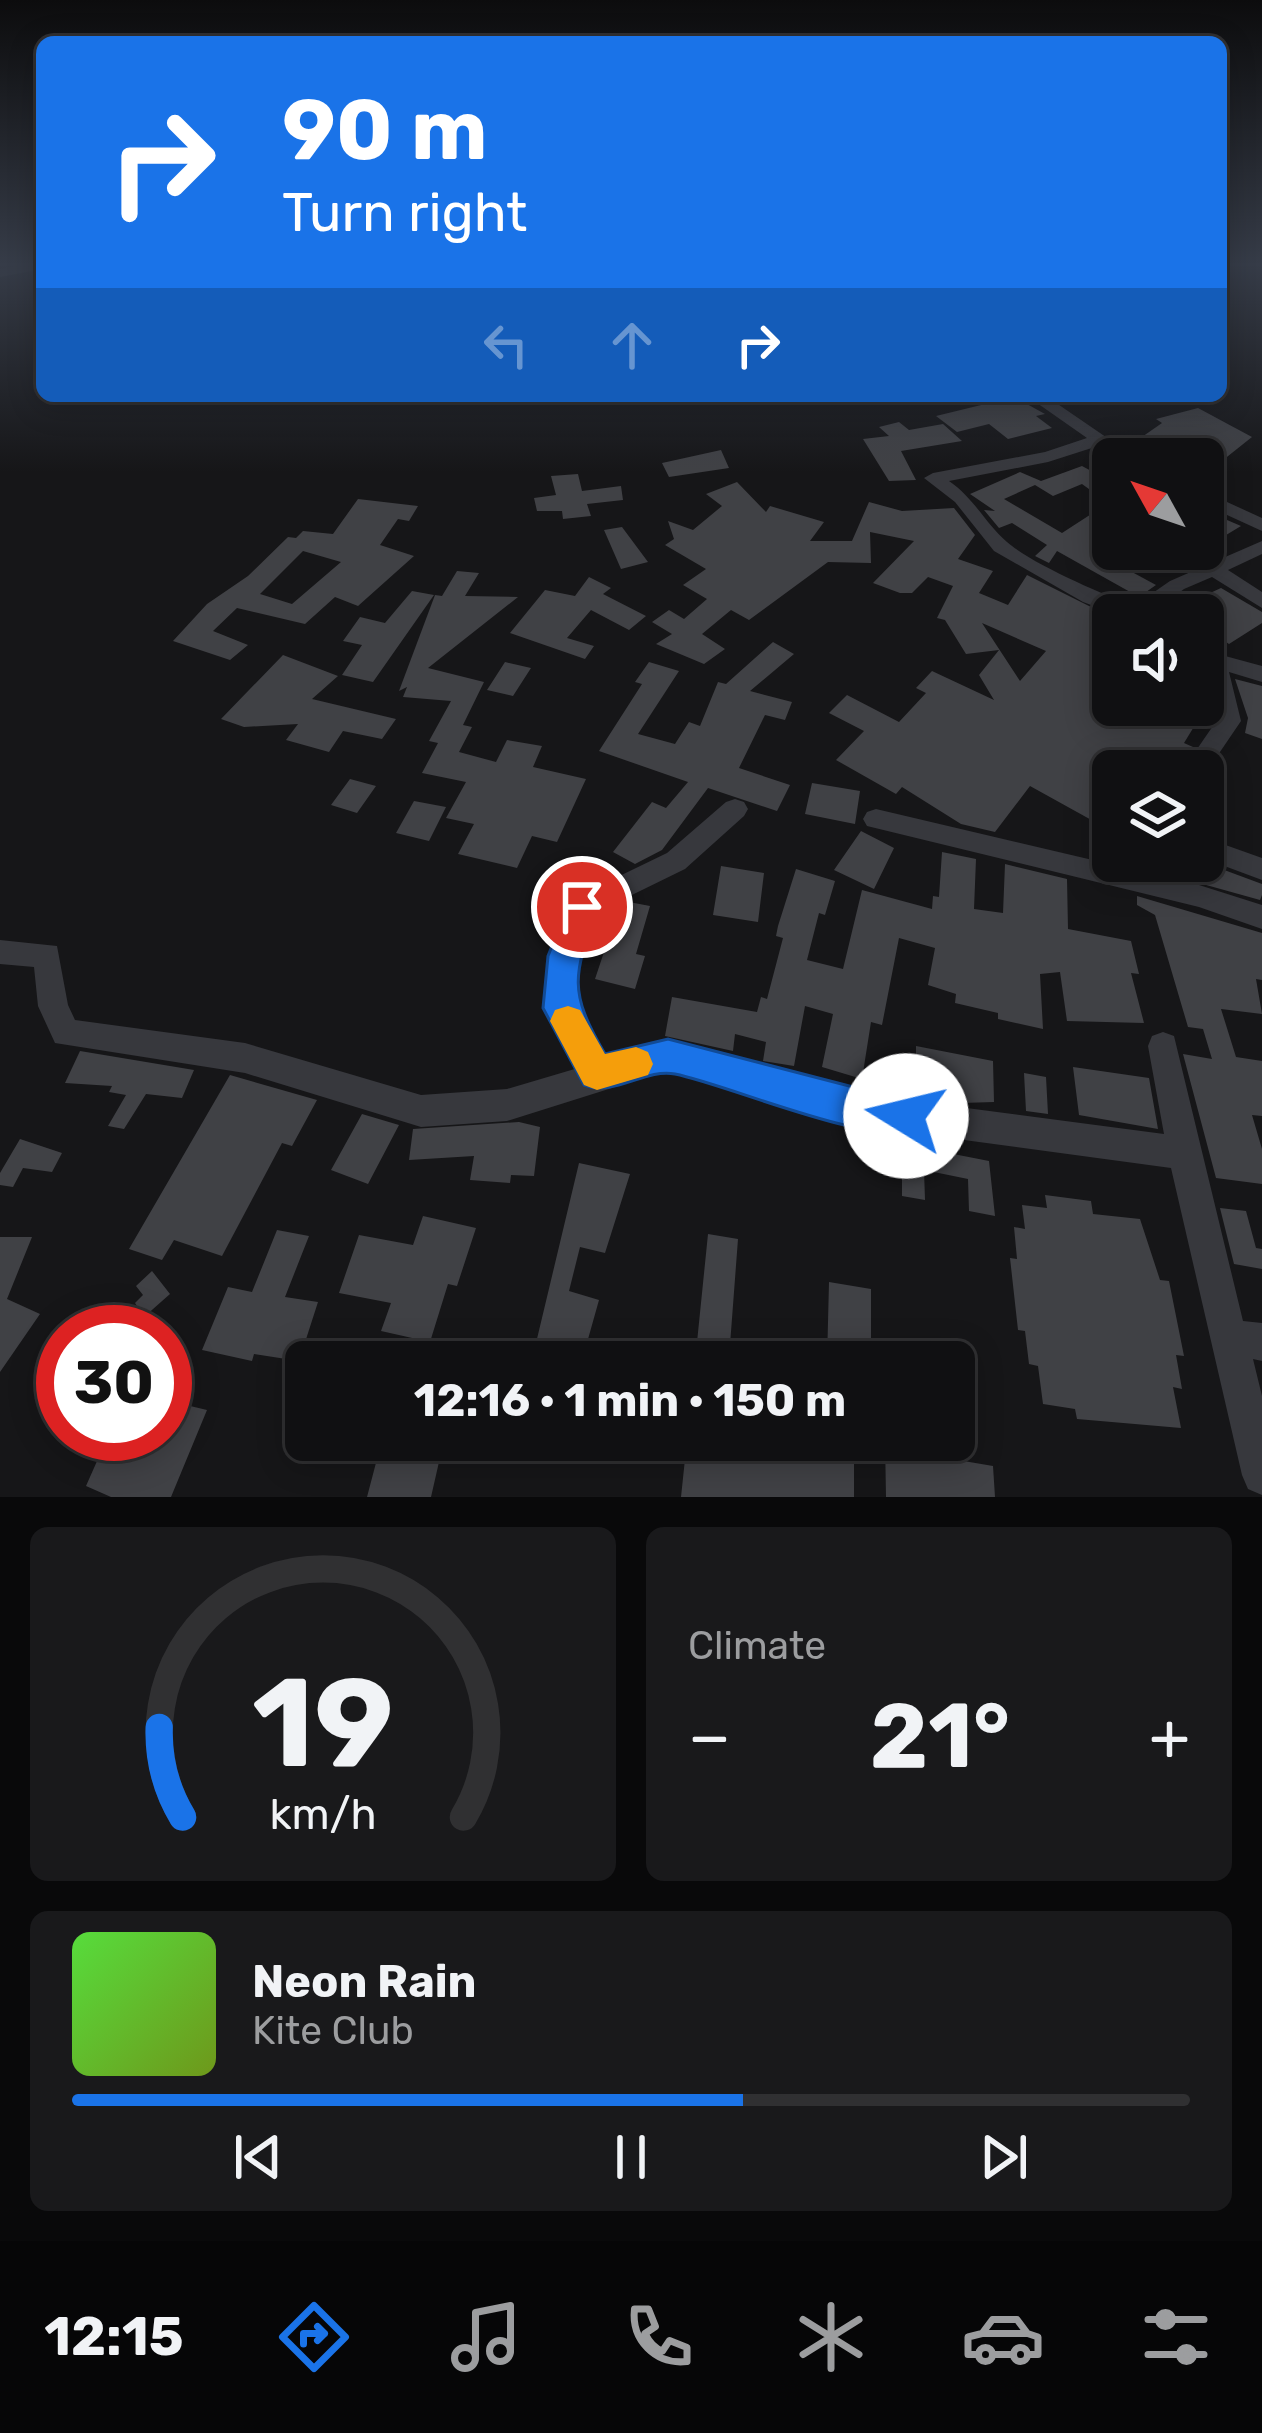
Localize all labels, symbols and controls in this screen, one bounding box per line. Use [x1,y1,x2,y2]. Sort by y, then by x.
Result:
text: 90 m [282,80,488,180]
icon: right [84,84,240,240]
text: Turn right [282,181,527,245]
icon: left [473,312,539,378]
icon: ahead [599,312,665,378]
icon: right [725,312,791,378]
north arrow [1092,438,1224,570]
map controls [1092,438,1224,882]
button: sound [1092,594,1224,726]
button: layers [1092,750,1224,882]
pin [531,856,633,958]
icon: arrive [549,874,615,940]
position arrow [843,1053,969,1179]
speed limit sign: 30 [36,1305,192,1461]
text: 12:16 · 1 min · 150 m [414,1374,846,1427]
text: Climate [688,1623,826,1669]
text: 19 [252,1649,394,1797]
text: 21° [870,1683,1010,1790]
text: − [688,1697,731,1776]
text: + [1149,1697,1190,1776]
text: km/h [269,1789,377,1840]
text: Neon Rain [252,1955,477,2008]
text: Kite Club [252,2008,414,2054]
icon: previous [225,2124,291,2190]
icon: pause [598,2124,664,2190]
icon: next [971,2124,1037,2190]
icon: directions [272,2295,356,2379]
icon: music [444,2295,528,2379]
icon: phone [617,2295,701,2379]
icon: climate [789,2295,873,2379]
icon: car [961,2295,1045,2379]
icon: filters [1134,2295,1218,2379]
text: 12:15 [44,2305,184,2369]

